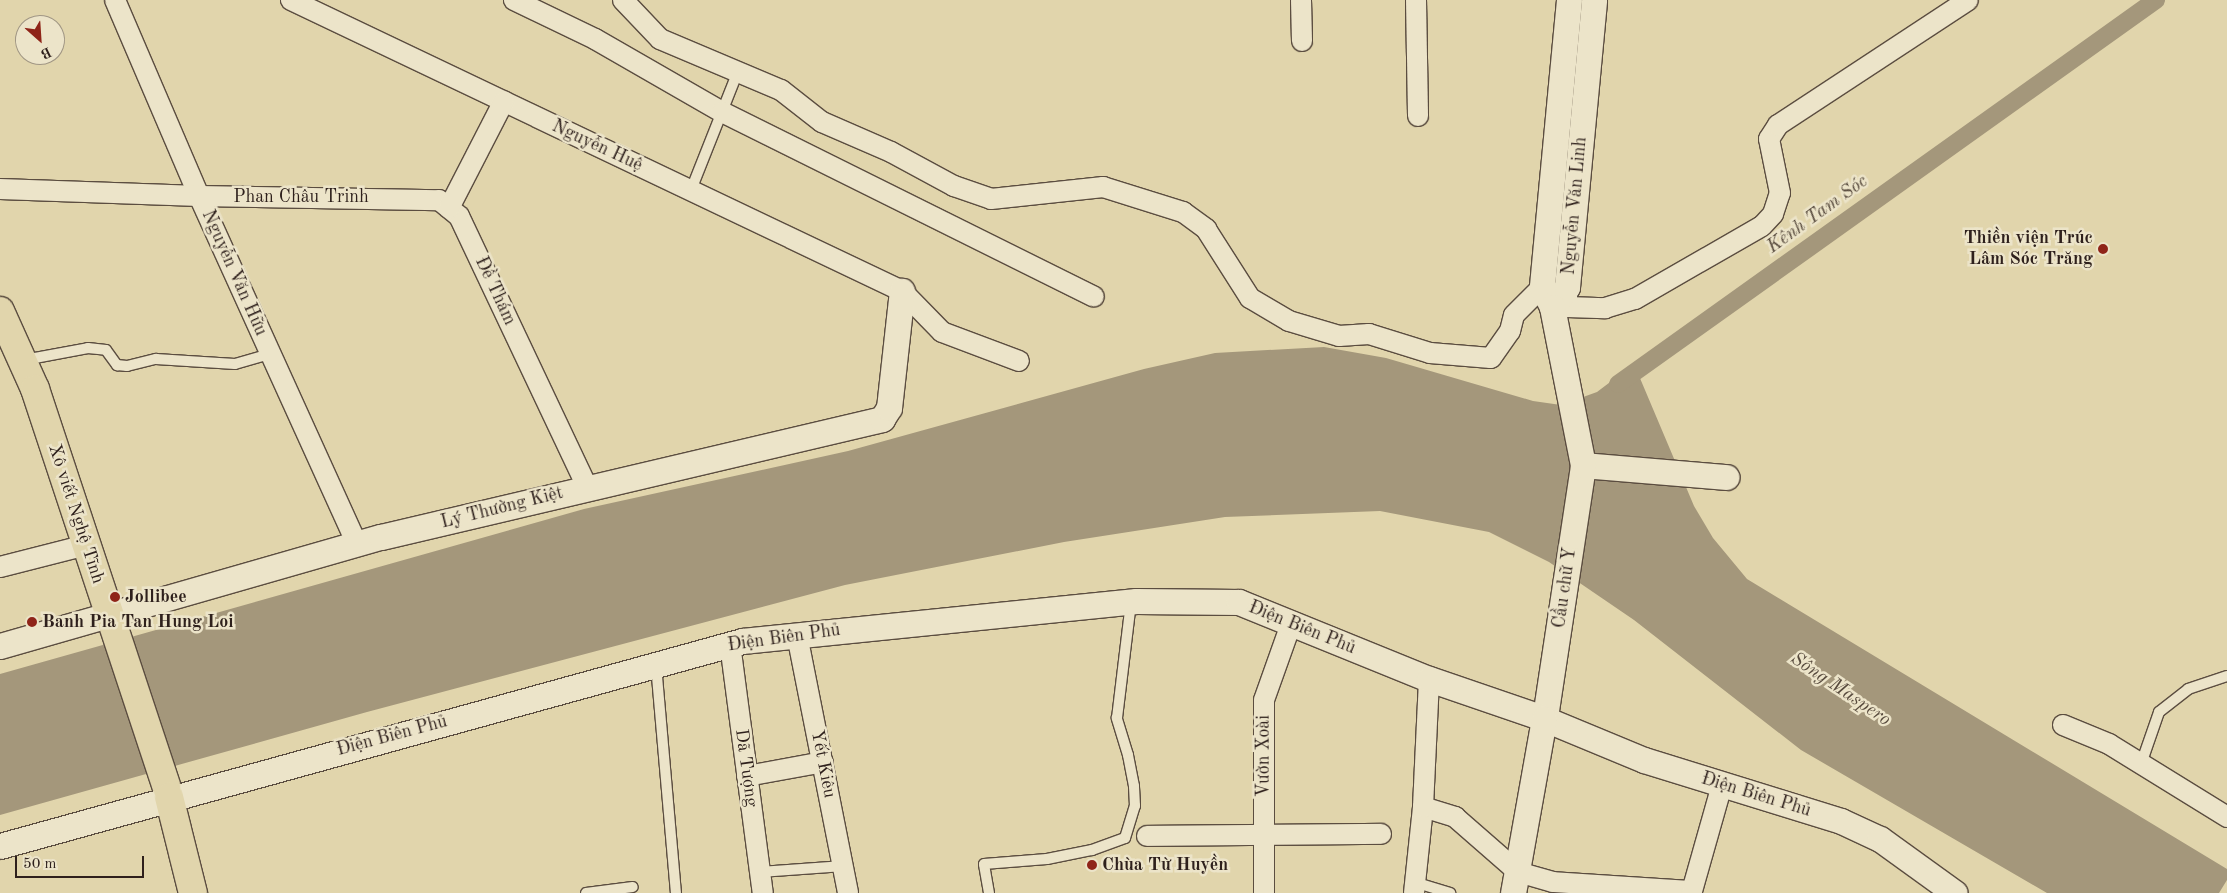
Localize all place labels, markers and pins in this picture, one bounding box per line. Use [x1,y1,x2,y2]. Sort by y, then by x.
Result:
place label: Thiền viện Trúc Lâm Sóc Trăng [1964,228,2093,270]
marker: Thiền viện Trúc Lâm Sóc Trăng [2097,243,2109,255]
place label: Jollibee [125,586,187,608]
marker: Jollibee [109,591,121,603]
place label: Banh Pia Tan Hung Loi [42,611,234,633]
marker: Banh Pia Tan Hung Loi [26,616,38,628]
place label: Chùa Từ Huyền [1102,854,1228,876]
marker: Chùa Từ Huyền [1086,859,1098,871]

